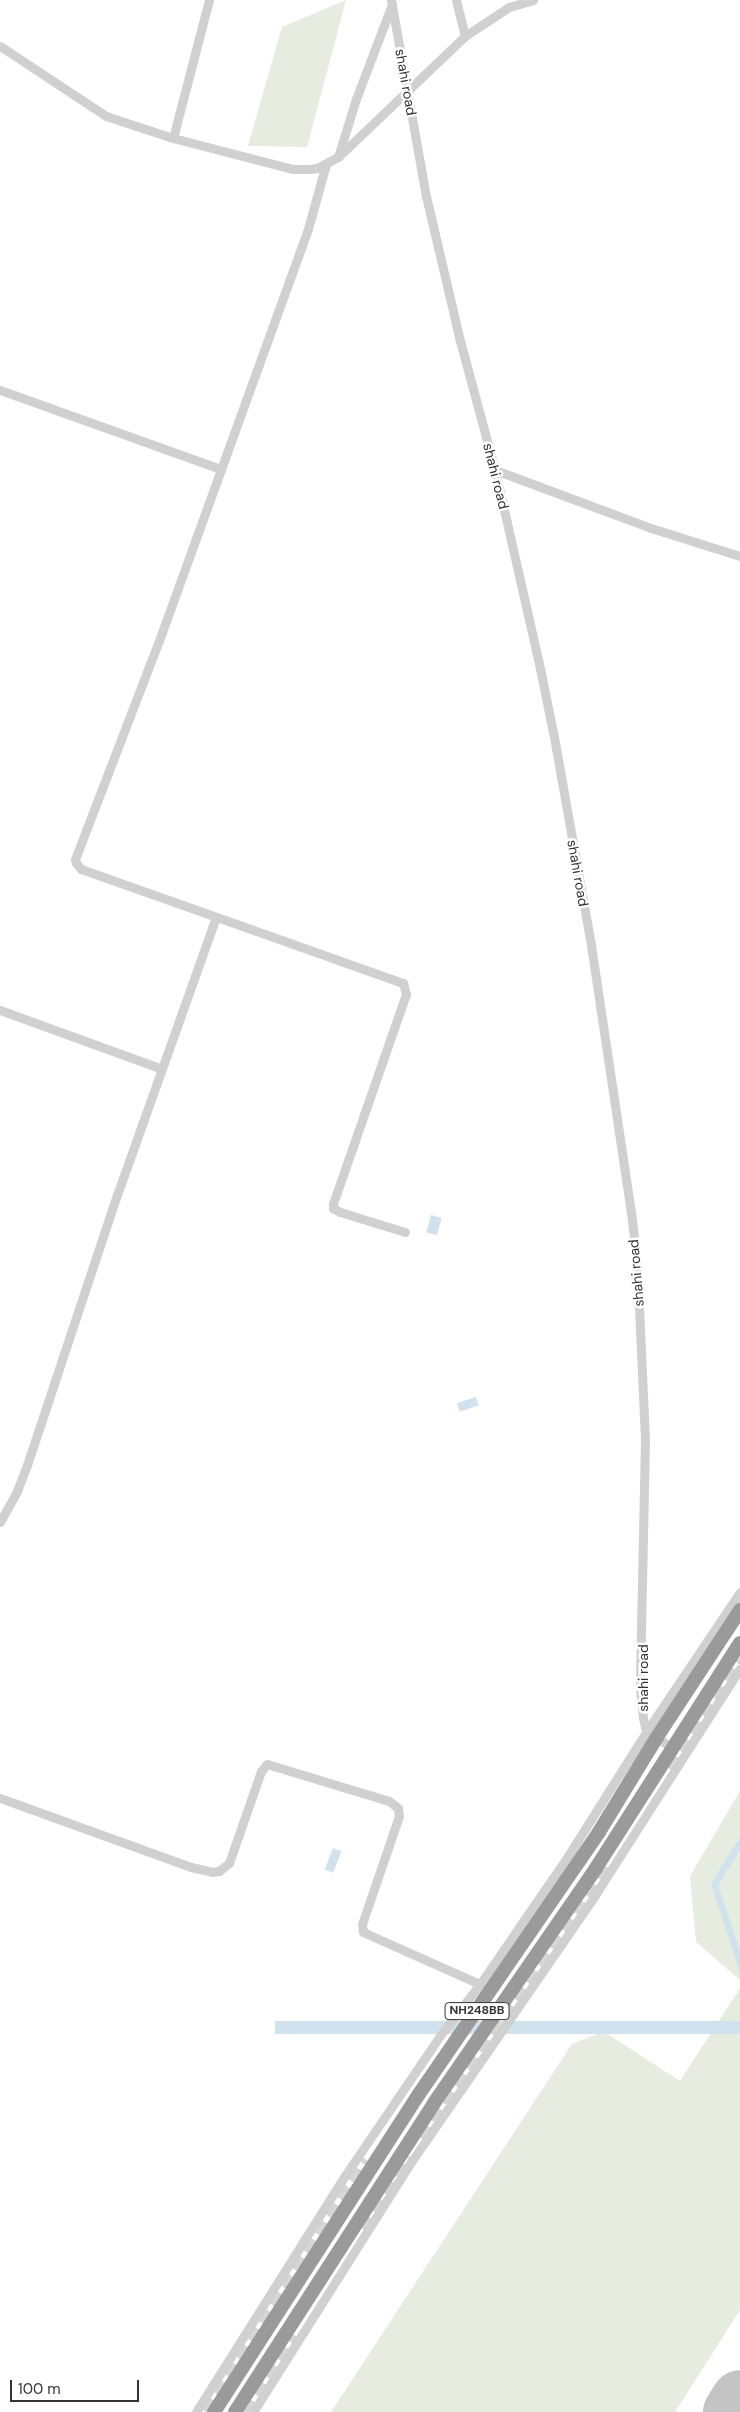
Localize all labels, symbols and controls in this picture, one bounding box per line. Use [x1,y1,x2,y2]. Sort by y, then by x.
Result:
street label: shahi road [392,47,420,117]
street label: shahi road [480,441,512,511]
street label: shahi road [564,838,592,908]
street label: shahi road [625,1239,647,1307]
street label: shahi road [635,1644,651,1712]
road number: NH248BB [444,2002,510,2020]
scale bar [12,2370,141,2402]
text: 100 m [18,2379,61,2399]

